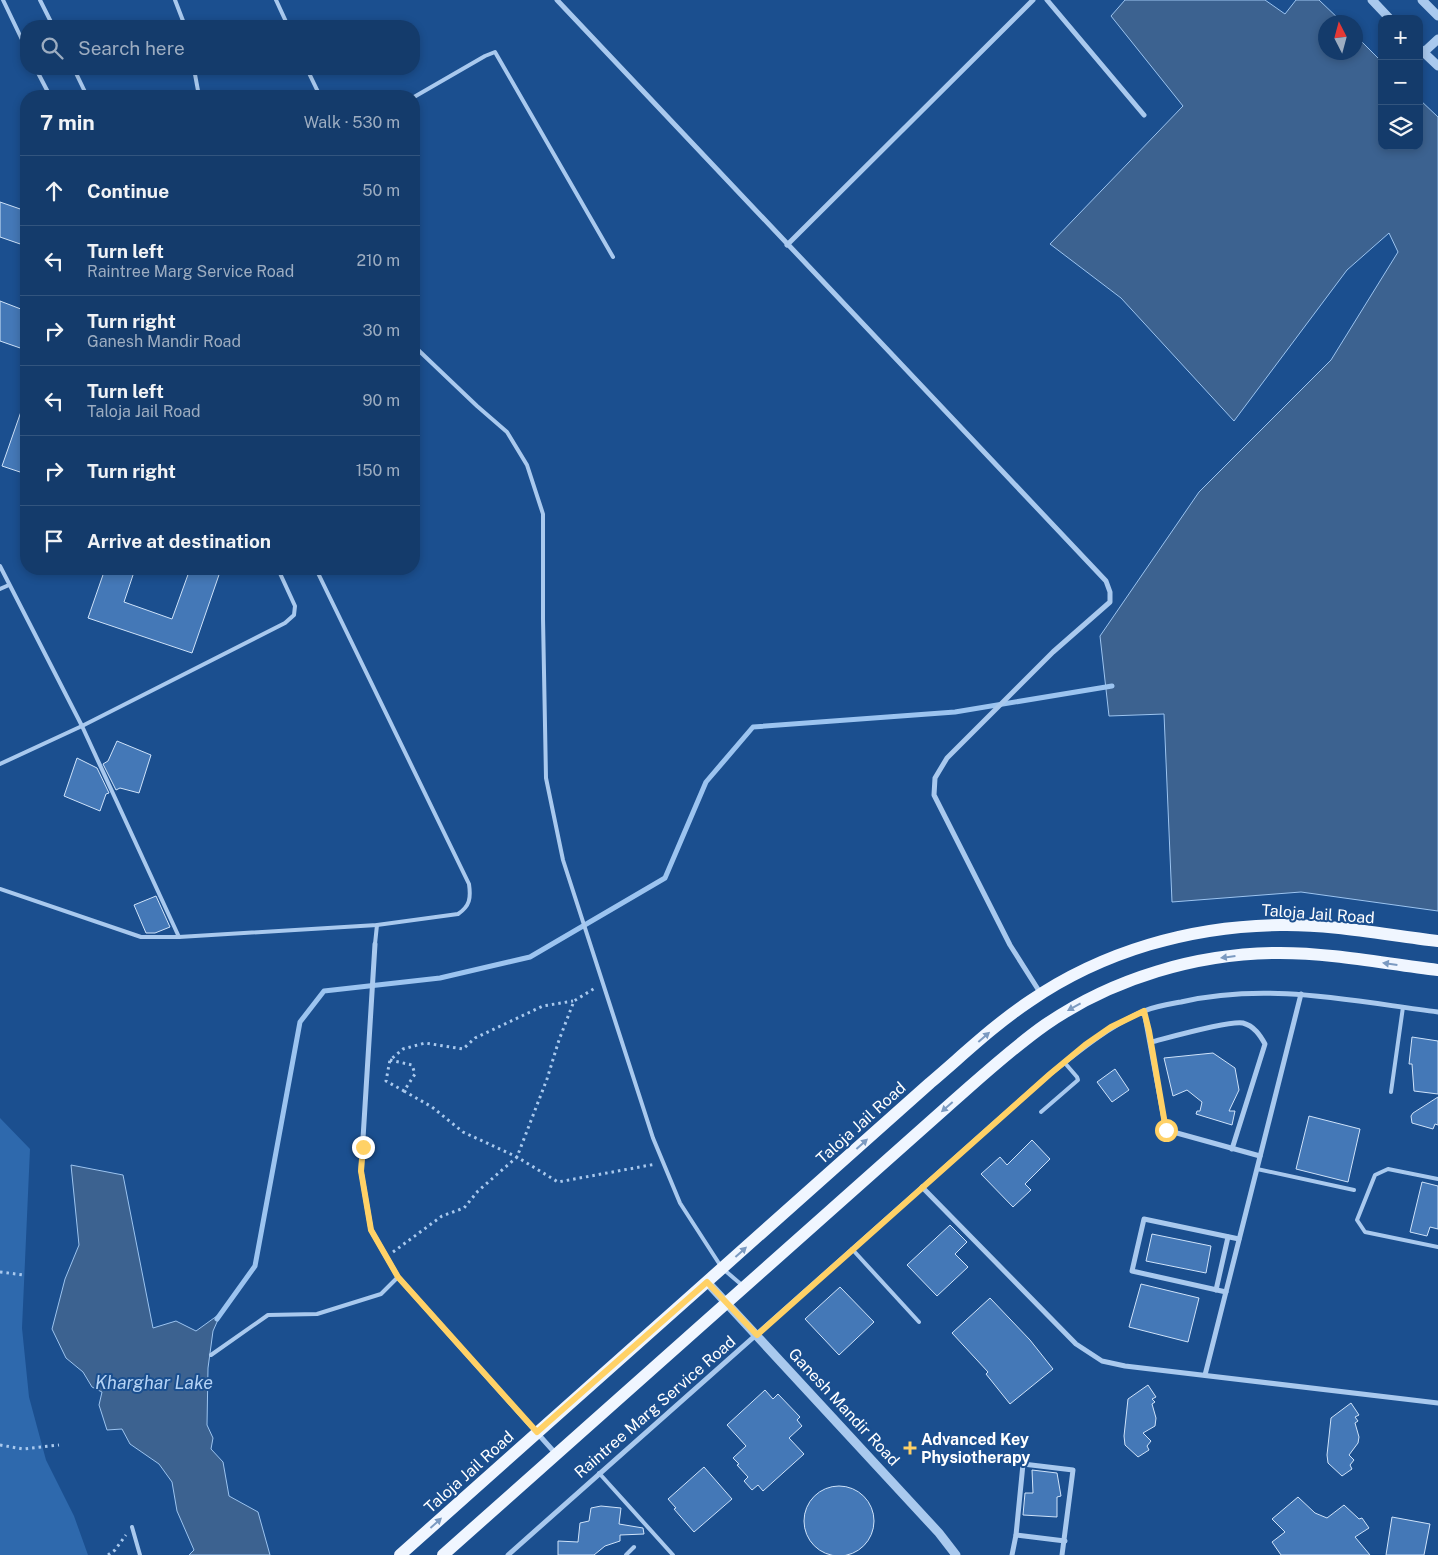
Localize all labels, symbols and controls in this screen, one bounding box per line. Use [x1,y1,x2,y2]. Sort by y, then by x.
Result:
north arrow [1318,15,1363,60]
map controls [1378,15,1423,150]
button: + [1378,15,1423,60]
search box [20,20,420,75]
icon: search [38,34,66,62]
text: Search here [78,37,185,59]
button: − [1378,60,1423,105]
button: layers [1378,105,1423,150]
text: 7 min [40,110,95,135]
text: Walk · 530 m [304,113,400,132]
icon: ahead [40,177,68,205]
text: Continue [87,180,169,202]
text: 50 m [362,181,400,200]
text: Turn left [87,240,164,262]
icon: left [40,247,68,275]
text: 210 m [356,251,400,270]
text: Raintree Marg Service Road [87,262,294,281]
text: Turn right [87,310,176,332]
icon: right [40,317,68,345]
text: 30 m [363,321,400,340]
text: Ganesh Mandir Road [87,332,241,351]
text: Turn left [87,380,164,402]
icon: left [40,387,68,415]
text: 90 m [363,391,400,410]
text: Taloja Jail Road [87,402,201,421]
icon: right [40,457,68,485]
text: Turn right [87,460,176,482]
text: 150 m [356,461,400,480]
icon: arrive [40,527,68,555]
text: Arrive at destination [87,530,271,552]
street label: Taloja Jail Road [1261,901,1375,927]
one-way arrow [1220,953,1236,961]
one-way arrow [1381,960,1397,968]
one-way arrow [1067,1003,1082,1011]
one-way arrow [978,1031,991,1042]
street label: Taloja Jail Road [812,1078,910,1168]
one-way arrow [941,1101,953,1113]
route start [1155,1119,1178,1142]
route end [352,1136,375,1159]
one-way arrow [856,1138,868,1150]
one-way arrow [734,1246,746,1258]
street label: Raintree Marg Service Road [571,1332,739,1482]
street label: Ganesh Mandir Road [785,1344,903,1470]
water label: Kharghar Lake [95,1372,213,1393]
street label: Taloja Jail Road [420,1427,518,1517]
place label: Advanced Key Physiotherapy [921,1430,1030,1467]
marker: Advanced Key Physiotherapy [903,1441,917,1455]
one-way arrow [430,1517,443,1528]

